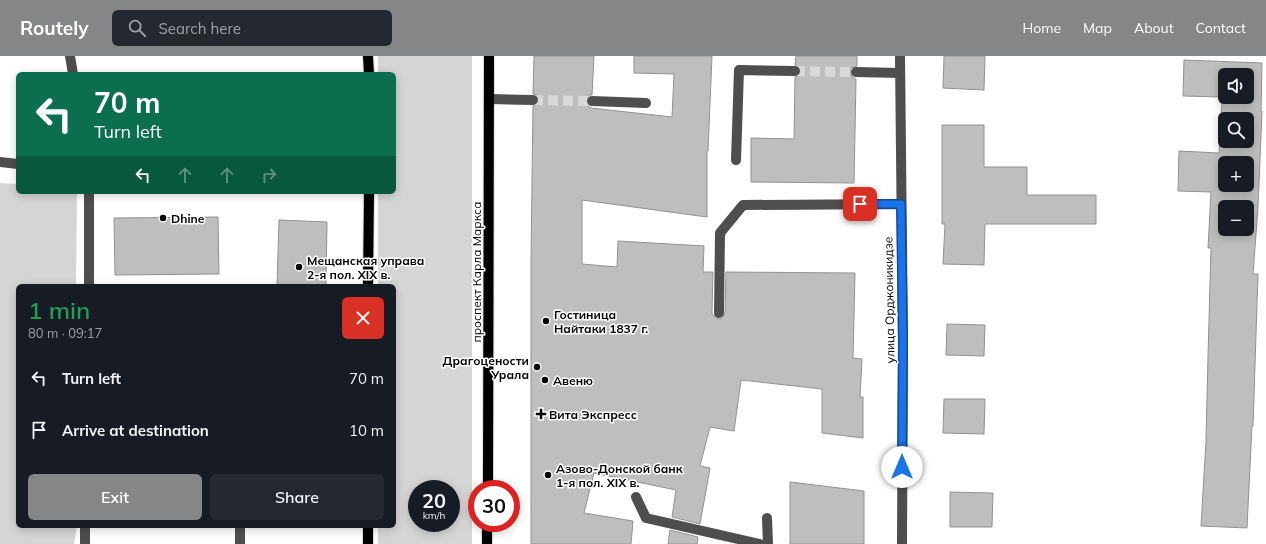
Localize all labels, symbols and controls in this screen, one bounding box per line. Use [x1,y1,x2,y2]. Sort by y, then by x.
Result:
search box [112,10,392,46]
text: Routely [20,16,88,40]
icon: search [126,17,148,39]
text: Search here [158,19,241,38]
text: Home [1022,19,1061,37]
text: Map [1083,19,1112,37]
text: About [1134,19,1174,37]
text: Contact [1196,19,1246,37]
map controls [1218,68,1254,236]
button: sound [1218,68,1254,104]
text: 70 m [94,85,160,120]
icon: left [28,88,80,140]
button: search [1218,112,1254,148]
text: Turn left [94,120,162,143]
button: + [1218,156,1254,192]
icon: left [132,164,154,186]
icon: ahead [174,164,196,186]
icon: ahead [216,164,238,186]
icon: right [258,164,280,186]
pin [843,187,877,221]
icon: arrive [849,193,871,215]
button: − [1218,200,1254,236]
street label: проспект Карла Маркса [469,201,484,343]
place label: Dhine [171,211,205,226]
marker: Dhine [158,213,168,223]
street label: улица Орджоникидзе [880,236,898,363]
place label: Мещанская управа 2-я пол. XIX в. [307,253,424,282]
marker: Мещанская управа 2-я пол. XIX в. [294,262,304,272]
text: 1 min [28,295,90,325]
button: close [342,297,384,339]
place label: Гостиница Найтаки 1837 г. [554,307,648,336]
marker: Гостиница Найтаки 1837 г. [541,316,551,326]
text: 80 m · 09:17 [28,325,102,341]
place label: Драгоцености Урала [443,353,529,382]
marker: Драгоцености Урала [532,362,542,372]
icon: left [28,367,50,389]
text: Turn left [62,369,121,388]
text: 70 m [349,369,384,388]
place label: Авеню [553,373,593,388]
marker: Авеню [540,375,550,385]
place label: Вита Экспресс [549,407,637,422]
marker: Вита Экспресс [536,409,546,419]
icon: arrive [28,419,50,441]
text: Arrive at destination [62,421,209,440]
text: 10 m [349,421,384,440]
position arrow [881,446,923,488]
place label: Азово-Донской банк 1-я пол. XIX в. [556,461,683,490]
marker: Азово-Донской банк 1-я пол. XIX в. [543,470,553,480]
button: Exit [28,474,202,520]
button: Share [210,474,384,520]
speed limit sign: 30 [468,480,520,532]
text: 20 [422,488,446,513]
text: km/h [423,509,445,522]

